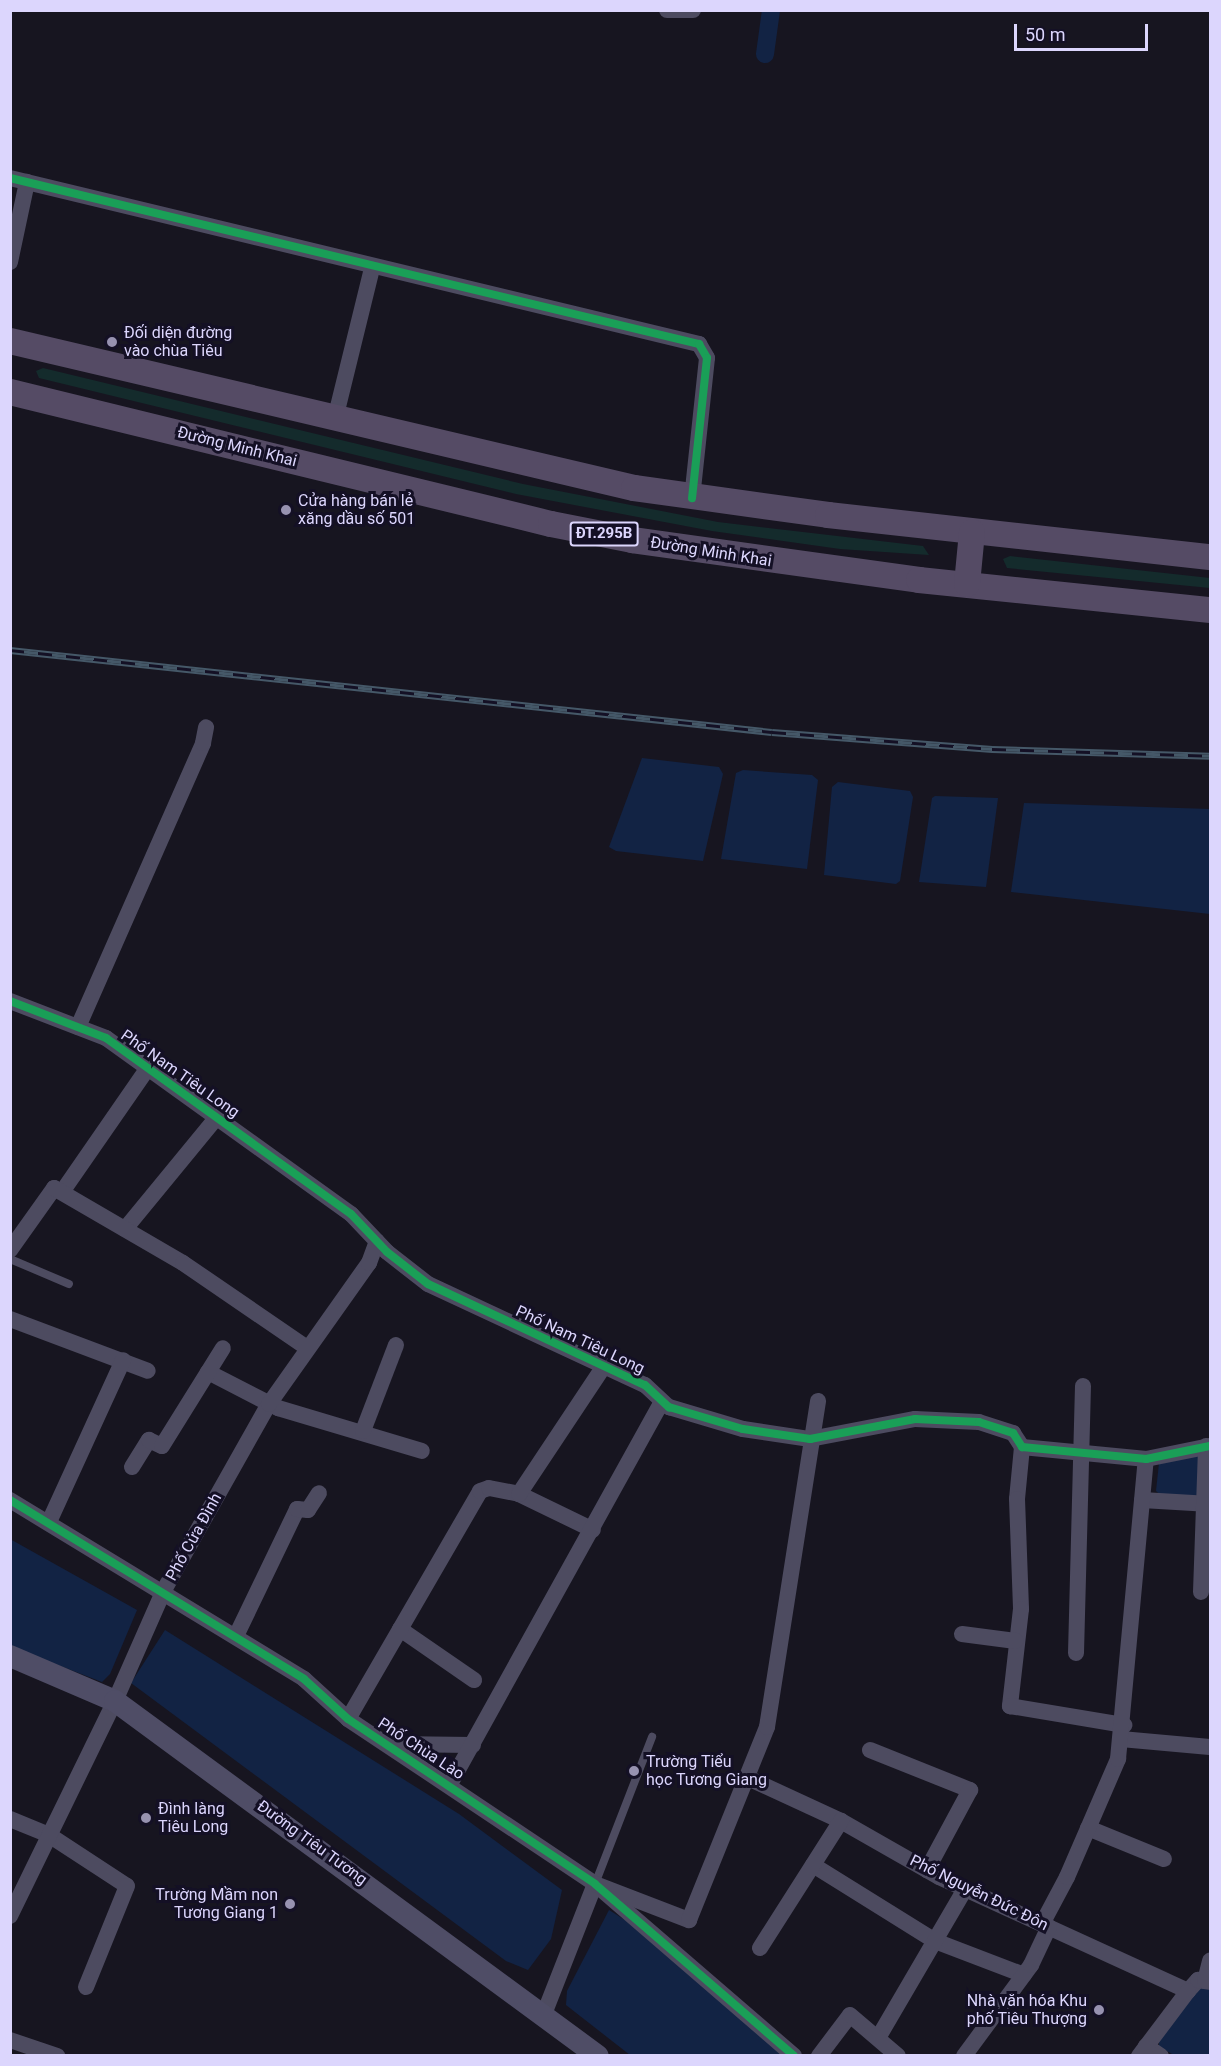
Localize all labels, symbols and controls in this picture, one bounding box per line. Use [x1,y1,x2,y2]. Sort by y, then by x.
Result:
scale bar [1017,12,1150,50]
text: 50 m [1025,24,1065,45]
place label: Đối diện đường vào chùa Tiêu [124,323,232,361]
marker: Đối diện đường vào chùa Tiêu [105,335,119,349]
street label: Đường Minh Khai [175,423,299,471]
place label: Cửa hàng bán lẻ xăng dầu số 501 [298,491,415,529]
marker: Cửa hàng bán lẻ xăng dầu số 501 [279,503,293,517]
road number: ĐT.295B [570,522,638,546]
street label: Đường Minh Khai [649,533,773,571]
street label: Phố Nam Tiêu Long [117,1026,243,1122]
street label: Phố Nam Tiêu Long [512,1302,648,1378]
street label: Phố Cửa Đình [162,1490,226,1584]
street label: Phố Chùa Lào [374,1714,468,1784]
place label: Trường Tiểu học Tương Giang [646,1752,767,1790]
marker: Trường Tiểu học Tương Giang [627,1764,641,1778]
street label: Đường Tiêu Tương [253,1796,371,1890]
place label: Đình làng Tiêu Long [158,1799,228,1837]
marker: Đình làng Tiêu Long [139,1811,153,1825]
street label: Phố Nguyễn Đức Đôn [907,1851,1051,1935]
place label: Trường Mầm non Tương Giang 1 [155,1885,278,1923]
marker: Trường Mầm non Tương Giang 1 [283,1897,297,1911]
place label: Nhà văn hóa Khu phố Tiêu Thượng [966,1991,1087,2029]
marker: Nhà văn hóa Khu phố Tiêu Thượng [1092,2003,1106,2017]

